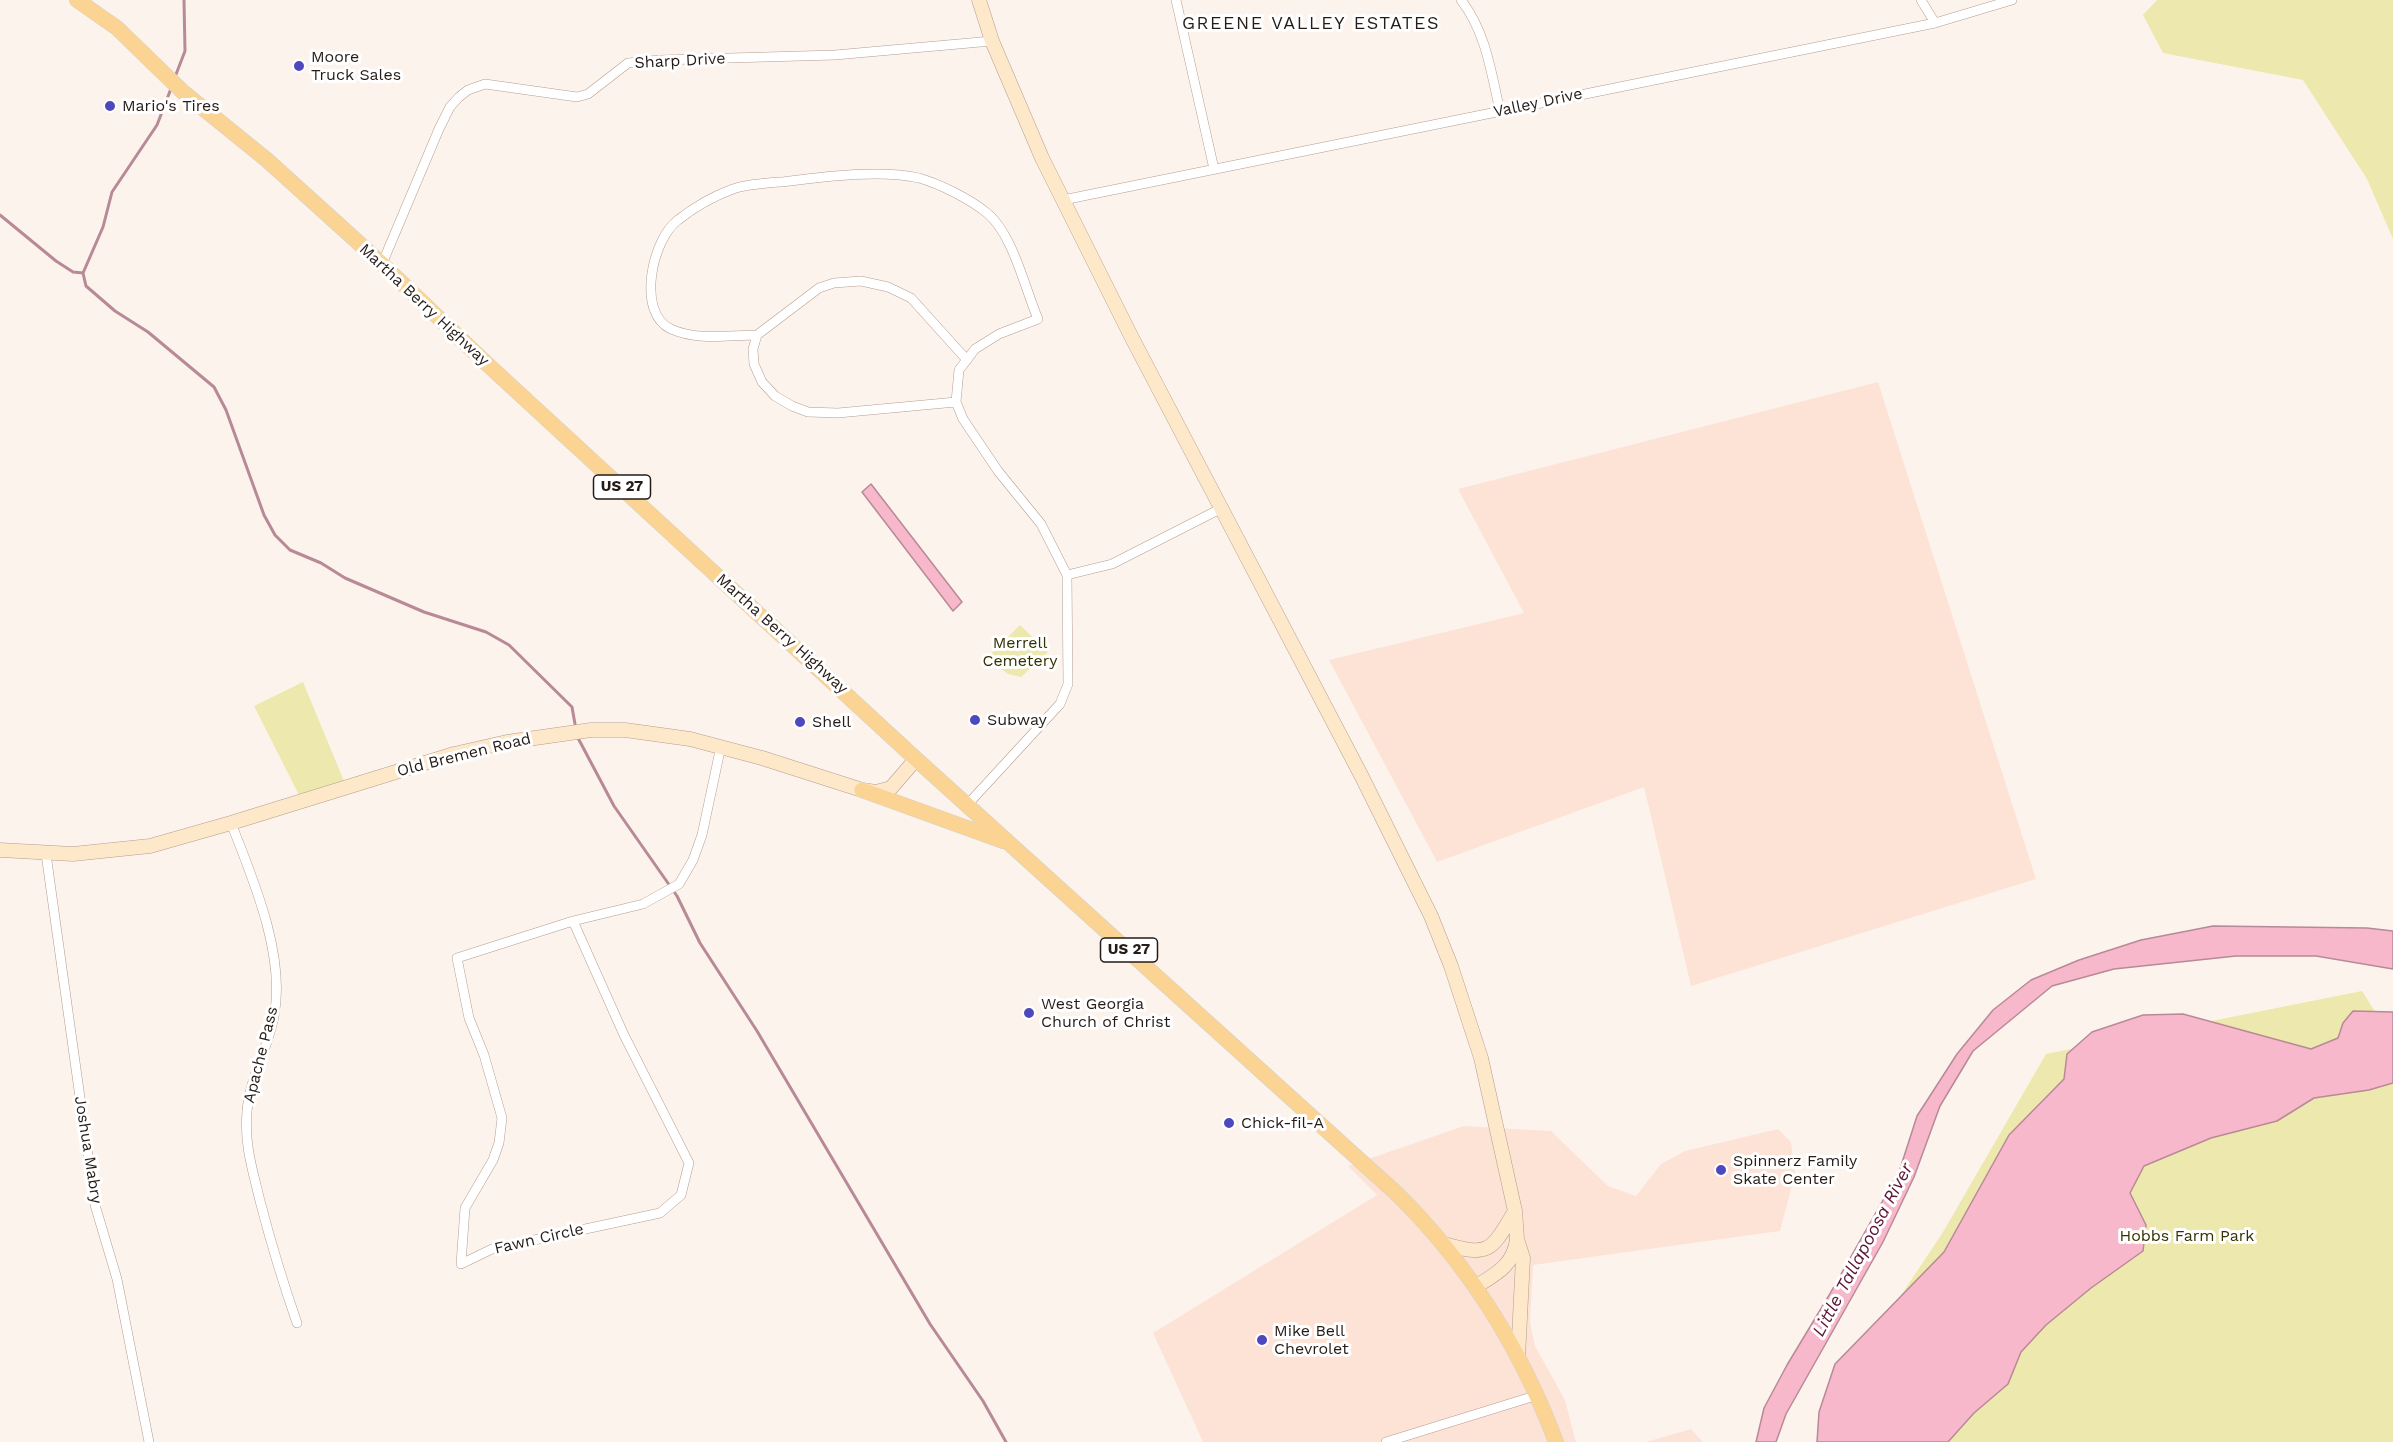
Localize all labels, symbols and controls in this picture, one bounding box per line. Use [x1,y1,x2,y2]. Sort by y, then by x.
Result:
district label: GREENE VALLEY ESTATES [1182,13,1440,35]
place label: Moore Truck Sales [311,47,401,85]
street label: Sharp Drive [634,49,726,73]
marker: Moore Truck Sales [292,59,306,73]
street label: Valley Drive [1492,84,1584,122]
place label: Mario's Tires [122,96,220,116]
marker: Mario's Tires [103,99,117,113]
street label: Martha Berry Highway [355,240,493,370]
road number: US 27 [594,475,650,499]
street label: Martha Berry Highway [712,570,852,698]
park label: Merrell Cemetery [982,633,1058,671]
place label: Subway [987,710,1047,730]
place label: Shell [812,712,851,732]
marker: Subway [968,713,982,727]
marker: Shell [793,715,807,729]
street label: Old Bremen Road [395,729,533,781]
road number: US 27 [1100,938,1158,962]
place label: West Georgia Church of Christ [1041,994,1170,1032]
street label: Apache Pass [240,1005,282,1105]
marker: West Georgia Church of Christ [1022,1006,1036,1020]
street label: Joshua Mabry [70,1095,106,1205]
place label: Chick-fil-A [1241,1113,1324,1133]
marker: Chick-fil-A [1222,1116,1236,1130]
place label: Spinnerz Family Skate Center [1733,1151,1857,1189]
water label: Little Tallapoosa River [1808,1160,1918,1340]
marker: Spinnerz Family Skate Center [1714,1163,1728,1177]
street label: Fawn Circle [492,1219,586,1259]
park label: Hobbs Farm Park [2120,1226,2254,1246]
place label: Mike Bell Chevrolet [1274,1321,1349,1359]
marker: Mike Bell Chevrolet [1255,1333,1269,1347]

